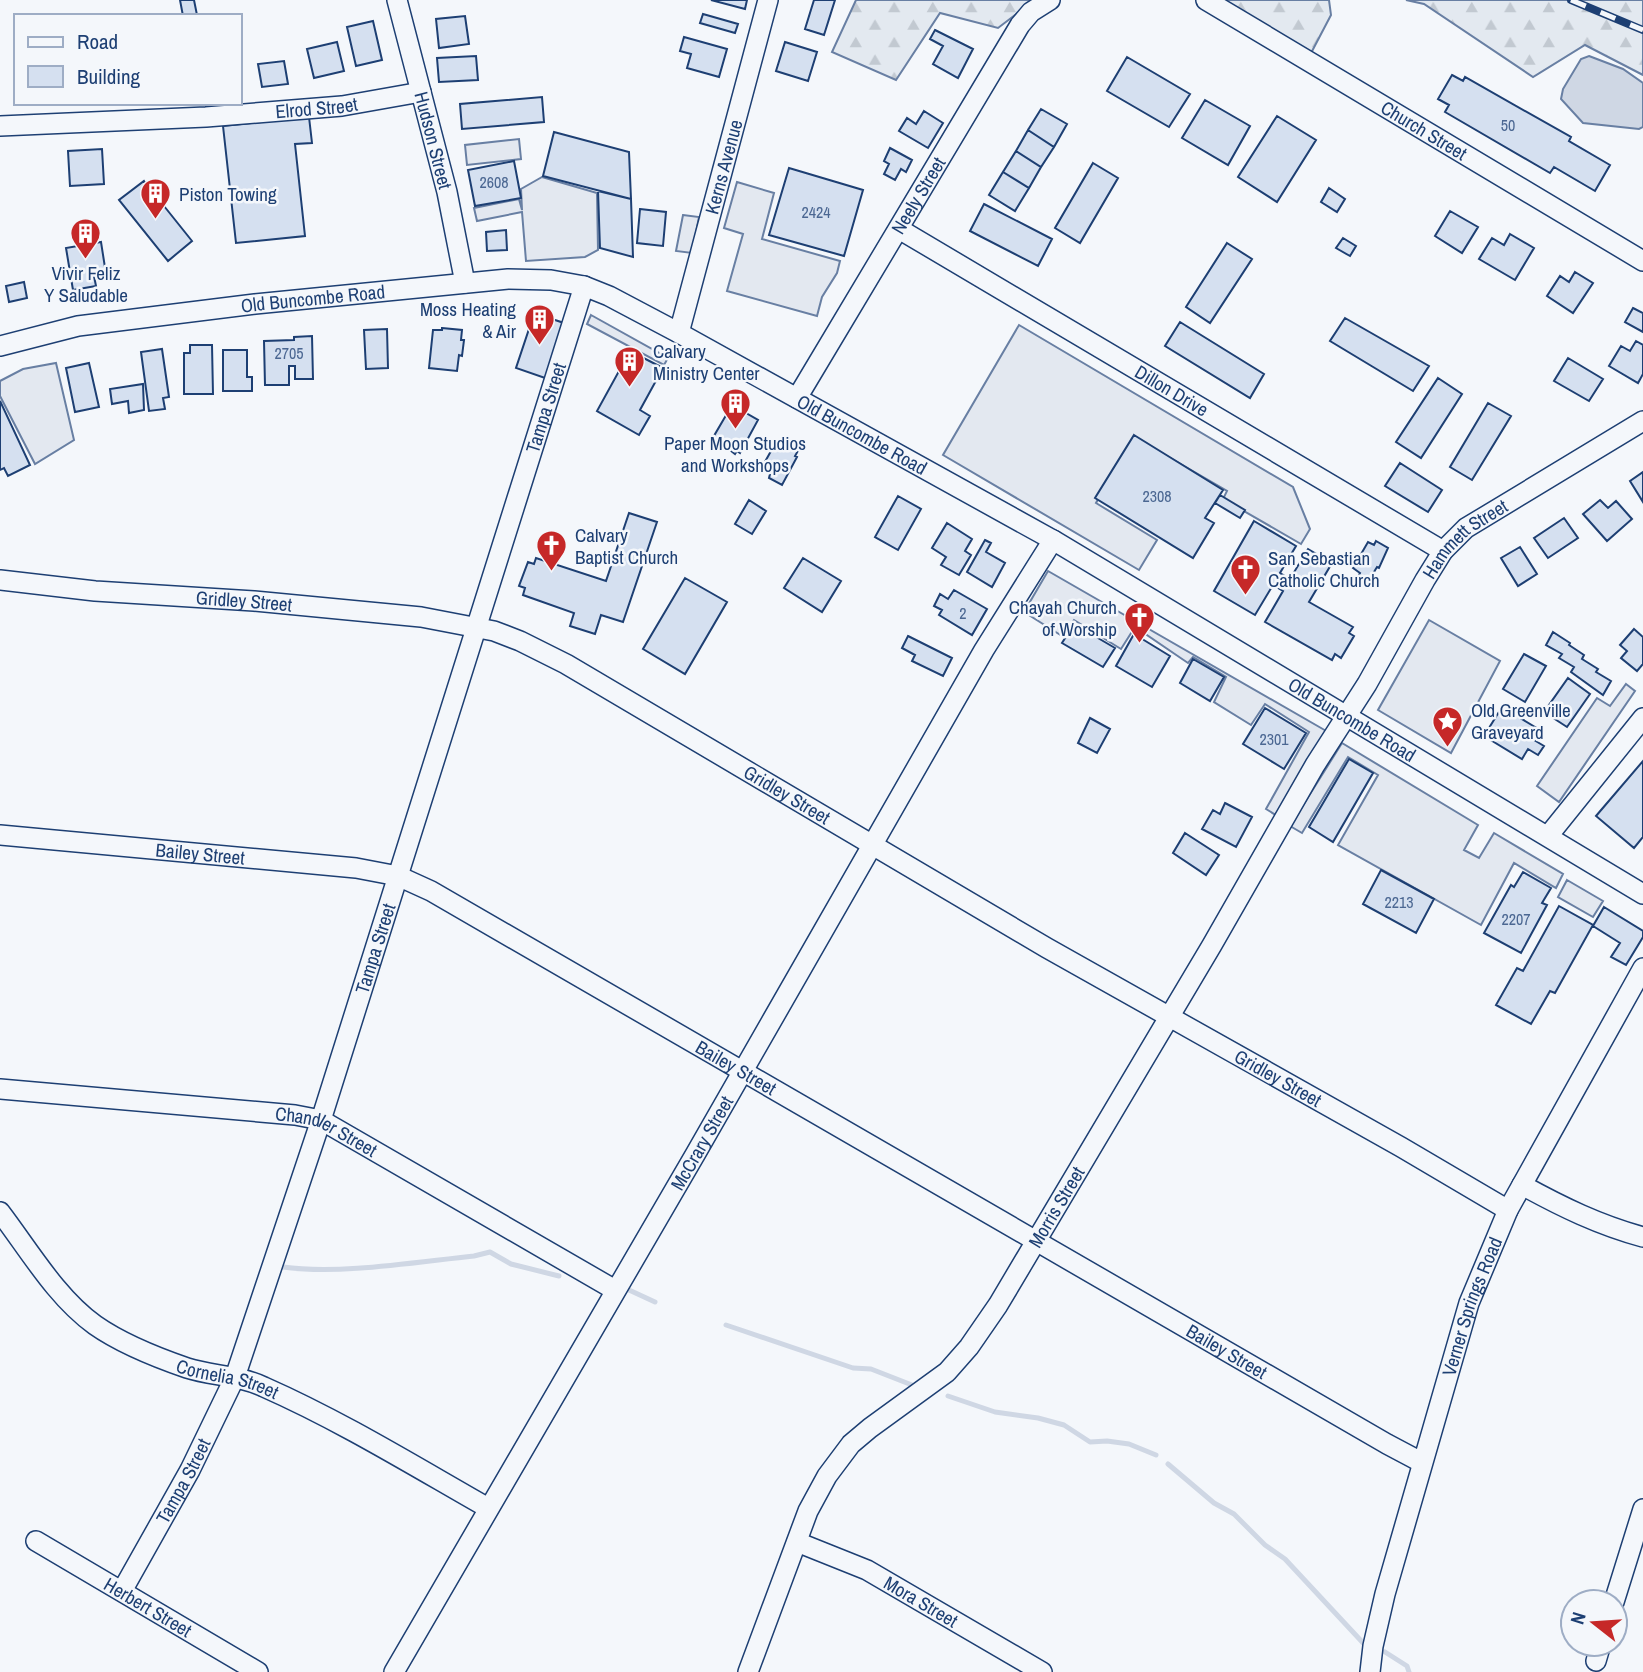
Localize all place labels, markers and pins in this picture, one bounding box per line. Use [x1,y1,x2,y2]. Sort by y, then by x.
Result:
building icon: Piston Towing [139,177,173,221]
place label: Piston Towing [179,181,277,207]
building icon: Vivir Feliz Y Saludable [69,217,103,261]
place label: Vivir Feliz Y Saludable [44,260,128,308]
place label: Moss Heating & Air [420,296,517,344]
building icon: Moss Heating & Air [522,303,556,347]
place label: Calvary Ministry Center [653,338,760,386]
building icon: Calvary Ministry Center [613,345,647,389]
building icon: Paper Moon Studios and Workshops [718,387,752,431]
place label: Paper Moon Studios and Workshops [664,430,806,478]
place label: Calvary Baptist Church [575,522,678,570]
church icon: Calvary Baptist Church [535,529,569,573]
place label: San Sebastian Catholic Church [1268,545,1380,593]
church icon: San Sebastian Catholic Church [1228,552,1262,596]
place label: Chayah Church of Worship [1009,594,1117,642]
church icon: Chayah Church of Worship [1123,601,1157,645]
place label: Old Greenville Graveyard [1471,697,1571,745]
place icon: Old Greenville Graveyard [1431,704,1465,748]

